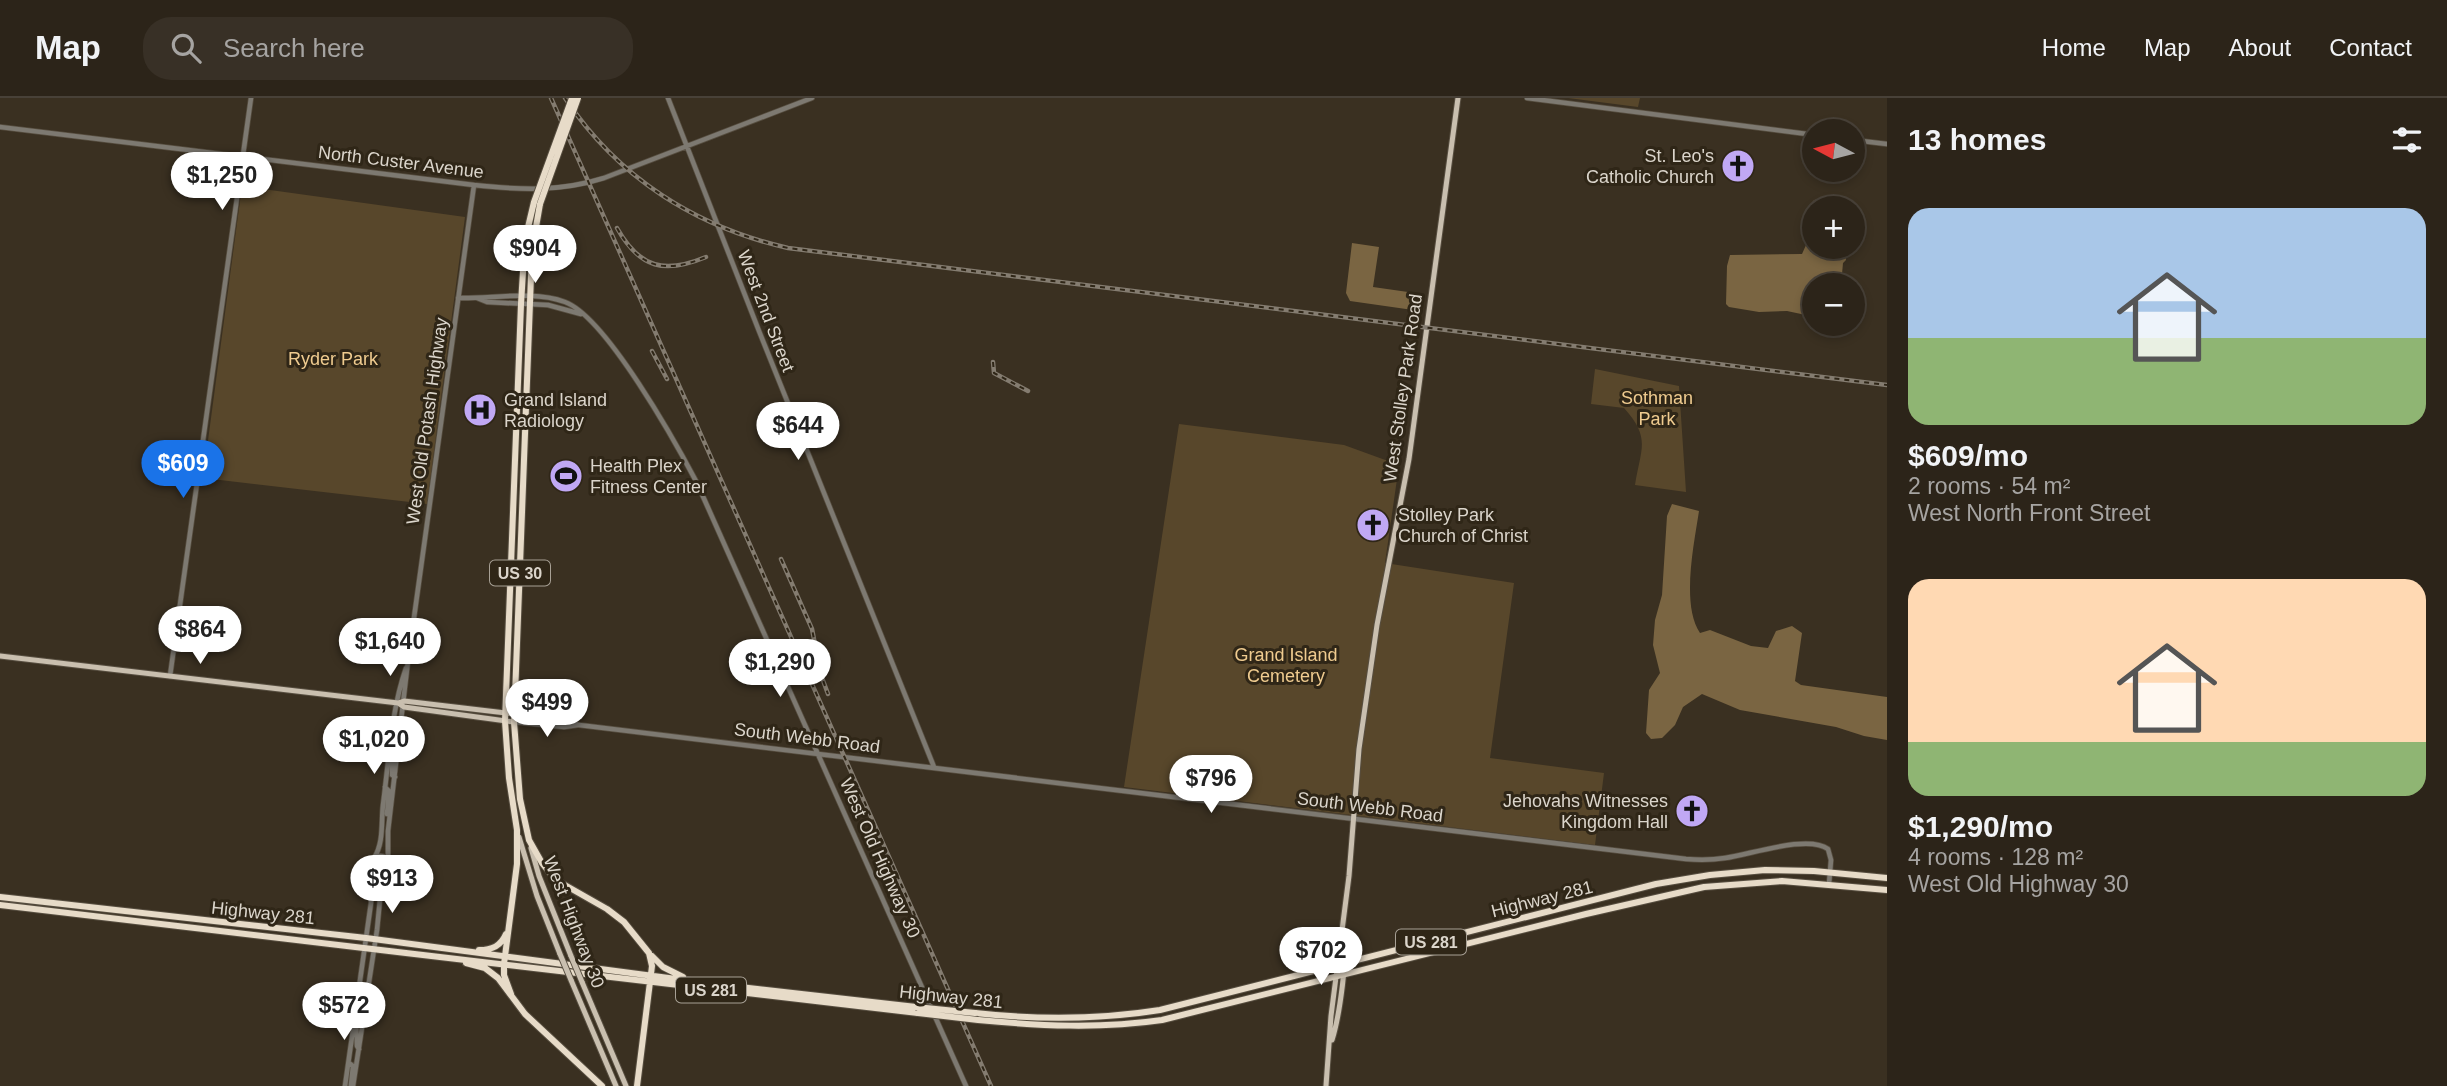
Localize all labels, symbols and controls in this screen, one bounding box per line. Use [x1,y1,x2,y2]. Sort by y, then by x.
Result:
search box [143,17,633,80]
text: Map [35,29,101,66]
icon: search [167,29,205,67]
text: Search here [223,33,365,63]
text: Home [2042,34,2106,61]
text: Map [2144,34,2191,61]
text: About [2229,34,2291,61]
text: Contact [2329,34,2412,61]
north arrow [1802,119,1866,182]
map controls [1802,119,1865,336]
icon: filters [2388,121,2426,159]
text: 13 homes [1908,123,2046,156]
street label: North Custer Avenue [317,142,485,182]
place label: St. Leo's Catholic Church [1586,146,1714,187]
church icon: St. Leo's Catholic Church [1719,147,1757,185]
pin: $1,250 [165,152,279,212]
text: $1,250 [187,162,257,188]
button: + [1802,196,1865,259]
pin: $904 [494,226,576,285]
text: $904 [509,235,561,261]
street label: West 2nd Street [734,247,798,375]
icon: home [2104,254,2230,380]
button: − [1802,273,1865,336]
street label: West Stolley Park Road [1380,293,1426,483]
street label: West Old Potash Highway [403,316,451,526]
park label: Ryder Park [288,349,379,369]
park label: Sothman Park [1621,388,1693,429]
place label: Grand Island Radiology [504,390,607,431]
hospital icon: Grand Island Radiology [461,391,499,429]
pin: $644 [757,402,839,462]
text: $644 [772,412,824,438]
text: $609/mo [1908,439,2028,472]
pin: $609 [142,440,224,500]
text: $609 [157,450,209,476]
place label: Health Plex Fitness Center [590,456,707,497]
sports icon: Health Plex Fitness Center [547,457,585,495]
text: 2 rooms · 54 m² [1908,473,2070,499]
text: West North Front Street [1908,500,2150,526]
place label: Stolley Park Church of Christ [1398,505,1528,546]
church icon: Stolley Park Church of Christ [1354,506,1392,544]
road number: US 30 [490,560,550,586]
pin: $864 [159,606,241,666]
text: $864 [174,616,226,642]
pin: $1,640 [333,618,447,678]
icon: home [2104,625,2230,751]
text: $1,640 [355,628,425,654]
pin: $1,290 [723,640,837,699]
park label: Grand Island Cemetery [1234,645,1338,686]
text: $1,290 [745,649,815,675]
pin: $499 [506,680,588,739]
text: $499 [521,689,573,715]
pin: $1,020 [317,716,431,776]
street label: South Webb Road [733,719,881,757]
text: $1,020 [339,726,409,752]
pin: $796 [1170,756,1252,815]
text: $796 [1185,765,1237,791]
street label: West Old Highway 30 [836,775,924,941]
street label: South Webb Road [1296,788,1444,826]
place label: Jehovahs Witnesses Kingdom Hall [1503,791,1668,832]
church icon: Jehovahs Witnesses Kingdom Hall [1673,792,1711,830]
text: $1,290/mo [1908,810,2053,843]
text: 4 rooms · 128 m² [1908,844,2083,870]
street label: West Highway 30 [540,853,608,991]
pin: $913 [351,856,433,915]
text: $913 [366,865,418,891]
text: West Old Highway 30 [1908,871,2129,897]
street label: Highway 281 [1489,877,1595,921]
street label: Highway 281 [210,898,316,928]
pin: $702 [1280,928,1362,987]
road number: US 281 [1396,930,1466,954]
text: $702 [1295,937,1347,963]
road number: US 281 [676,978,746,1002]
pin: $572 [303,982,385,1042]
street label: Highway 281 [898,982,1004,1012]
text: $572 [318,992,370,1018]

